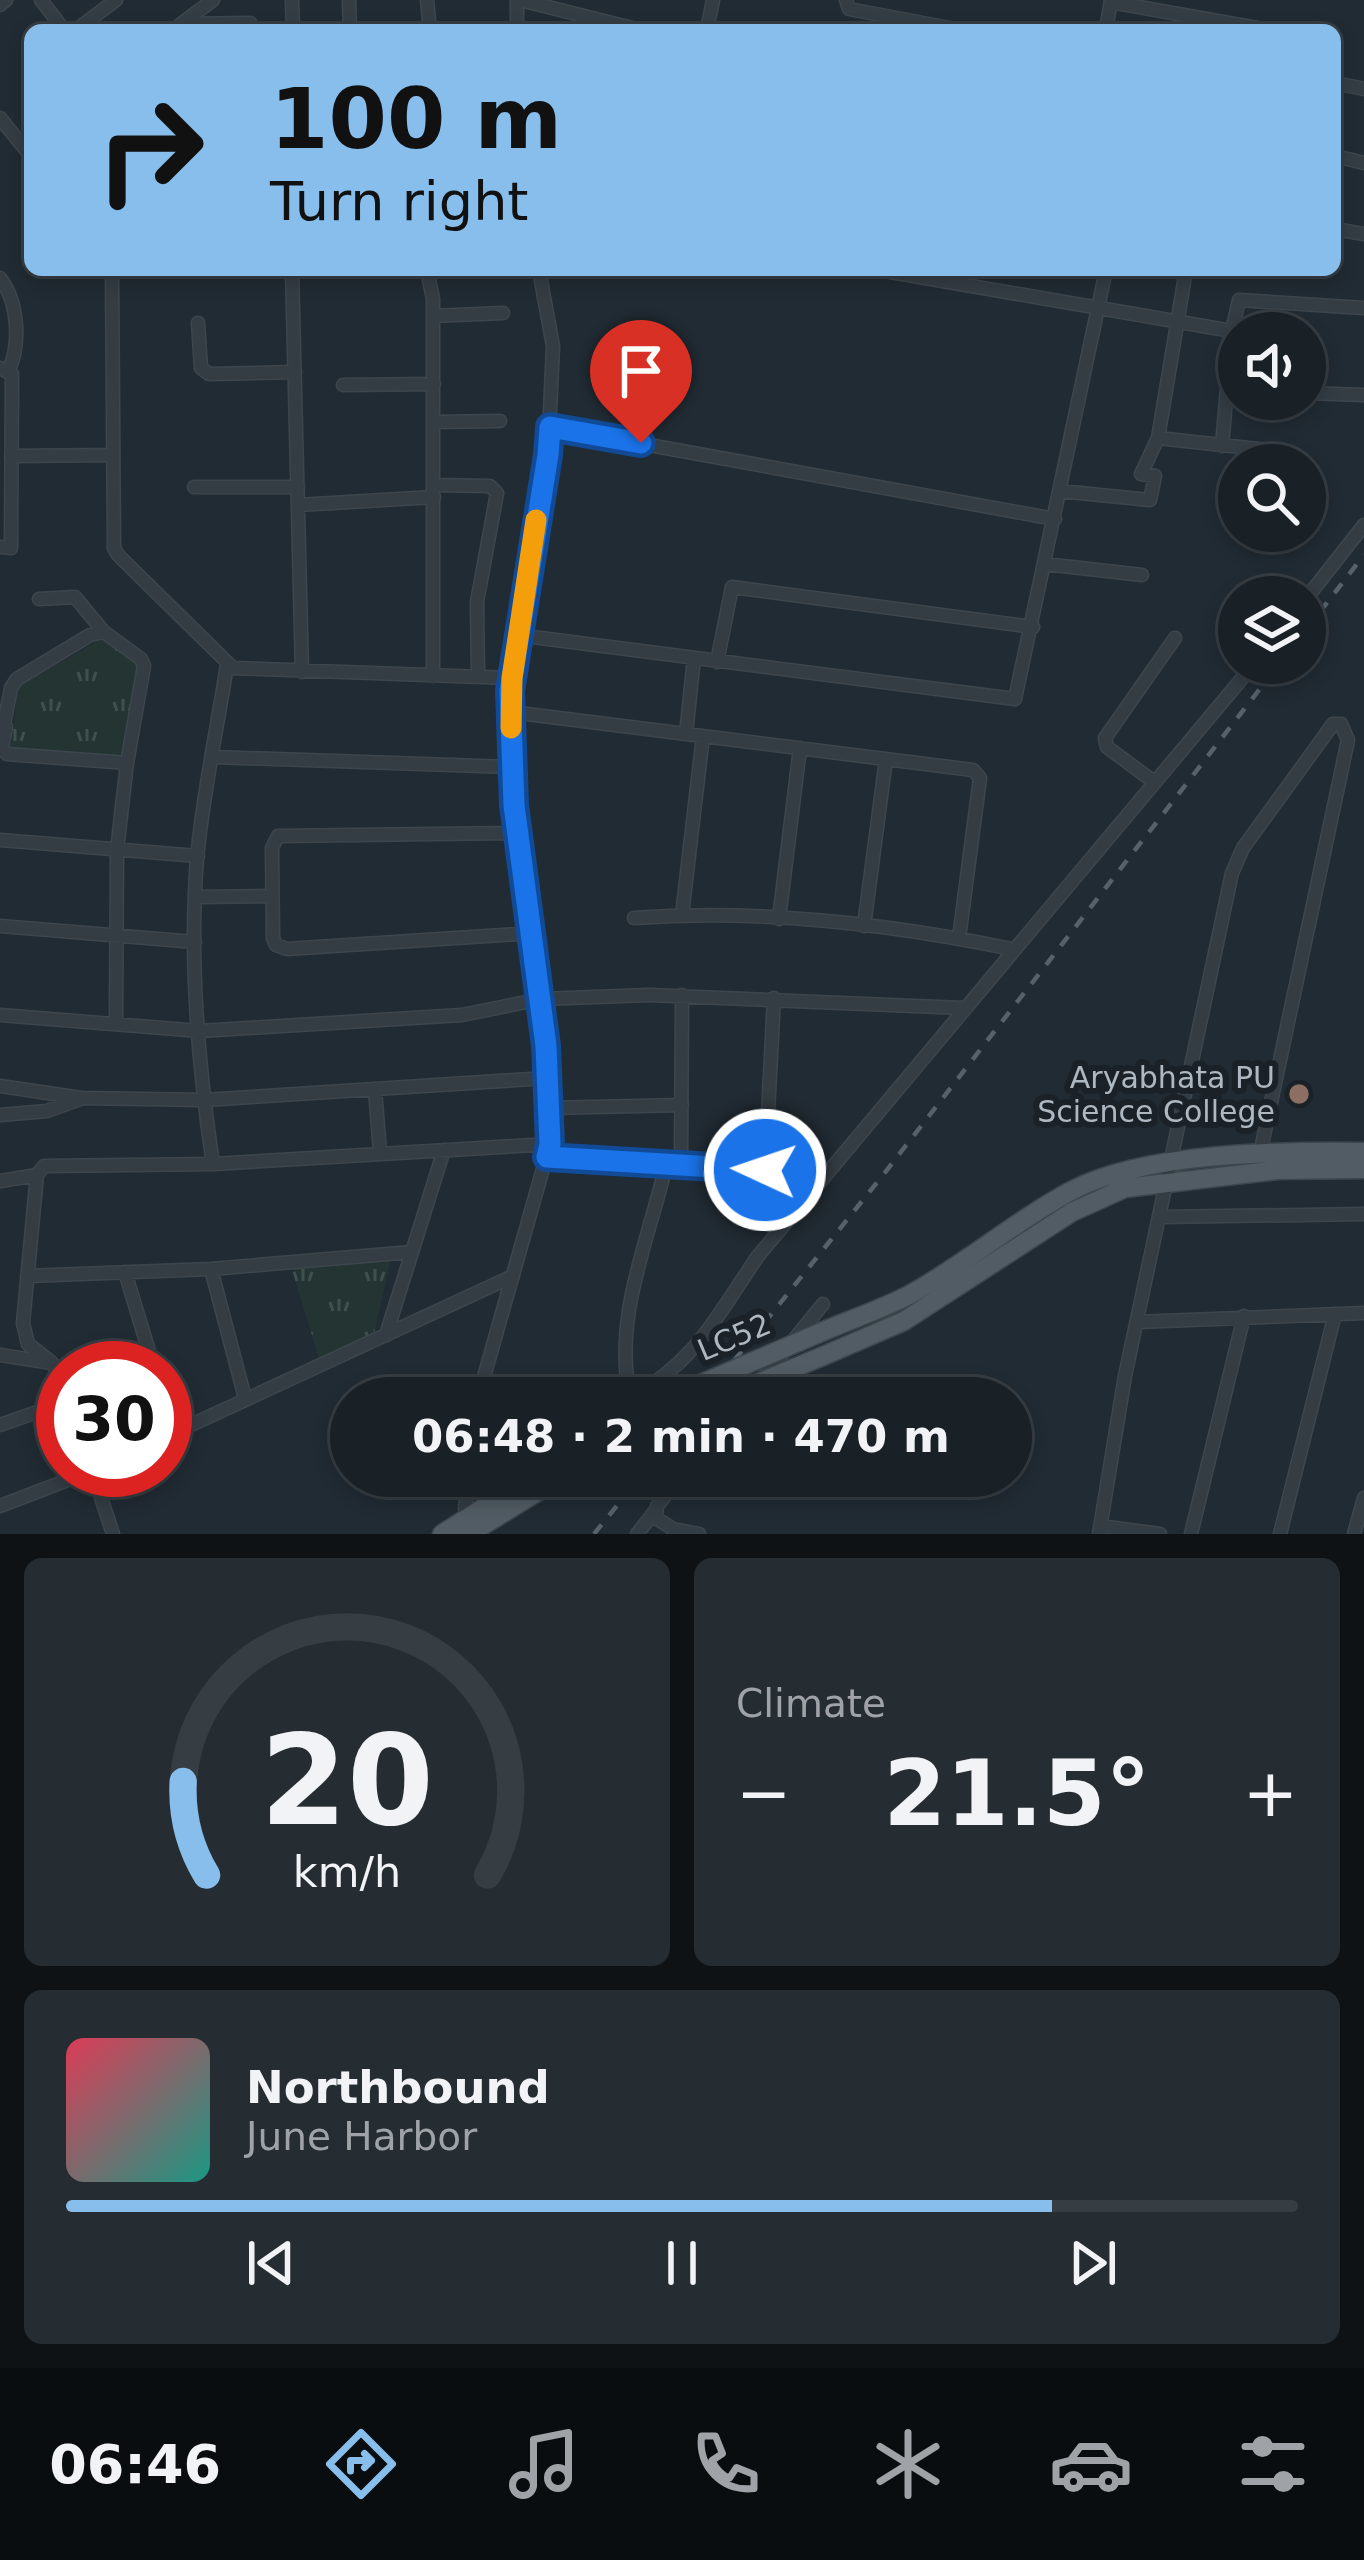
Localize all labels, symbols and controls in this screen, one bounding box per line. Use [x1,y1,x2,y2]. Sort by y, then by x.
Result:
text: 100 m [270,70,562,168]
icon: right [72,72,228,228]
text: Turn right [270,170,529,233]
map controls [1218,312,1326,684]
button: sound [1218,312,1326,420]
pin [590,320,692,443]
icon: arrive [608,338,674,404]
button: search [1218,444,1326,552]
button: layers [1218,576,1326,684]
place label: Aryabhata PU Science College [1037,1060,1275,1129]
marker: Aryabhata PU Science College [1286,1081,1312,1107]
position arrow [702,1107,828,1233]
street label: LC52 [692,1306,776,1368]
speed limit sign: 30 [36,1341,192,1497]
text: 06:48 · 2 min · 470 m [412,1410,950,1463]
text: Climate [736,1681,886,1726]
text: 20 [260,1708,434,1853]
text: 21.5° [883,1741,1151,1846]
text: − [736,1755,791,1832]
text: + [1243,1755,1298,1832]
text: km/h [293,1847,401,1897]
text: Northbound [246,2061,550,2114]
text: June Harbor [246,2114,477,2159]
icon: previous [238,2230,304,2296]
icon: pause [649,2230,715,2296]
icon: next [1060,2230,1126,2296]
icon: directions [319,2422,403,2506]
icon: music [502,2422,586,2506]
icon: phone [684,2422,768,2506]
icon: climate [866,2422,950,2506]
icon: car [1049,2422,1133,2506]
icon: filters [1231,2422,1315,2506]
text: 06:46 [49,2433,221,2496]

